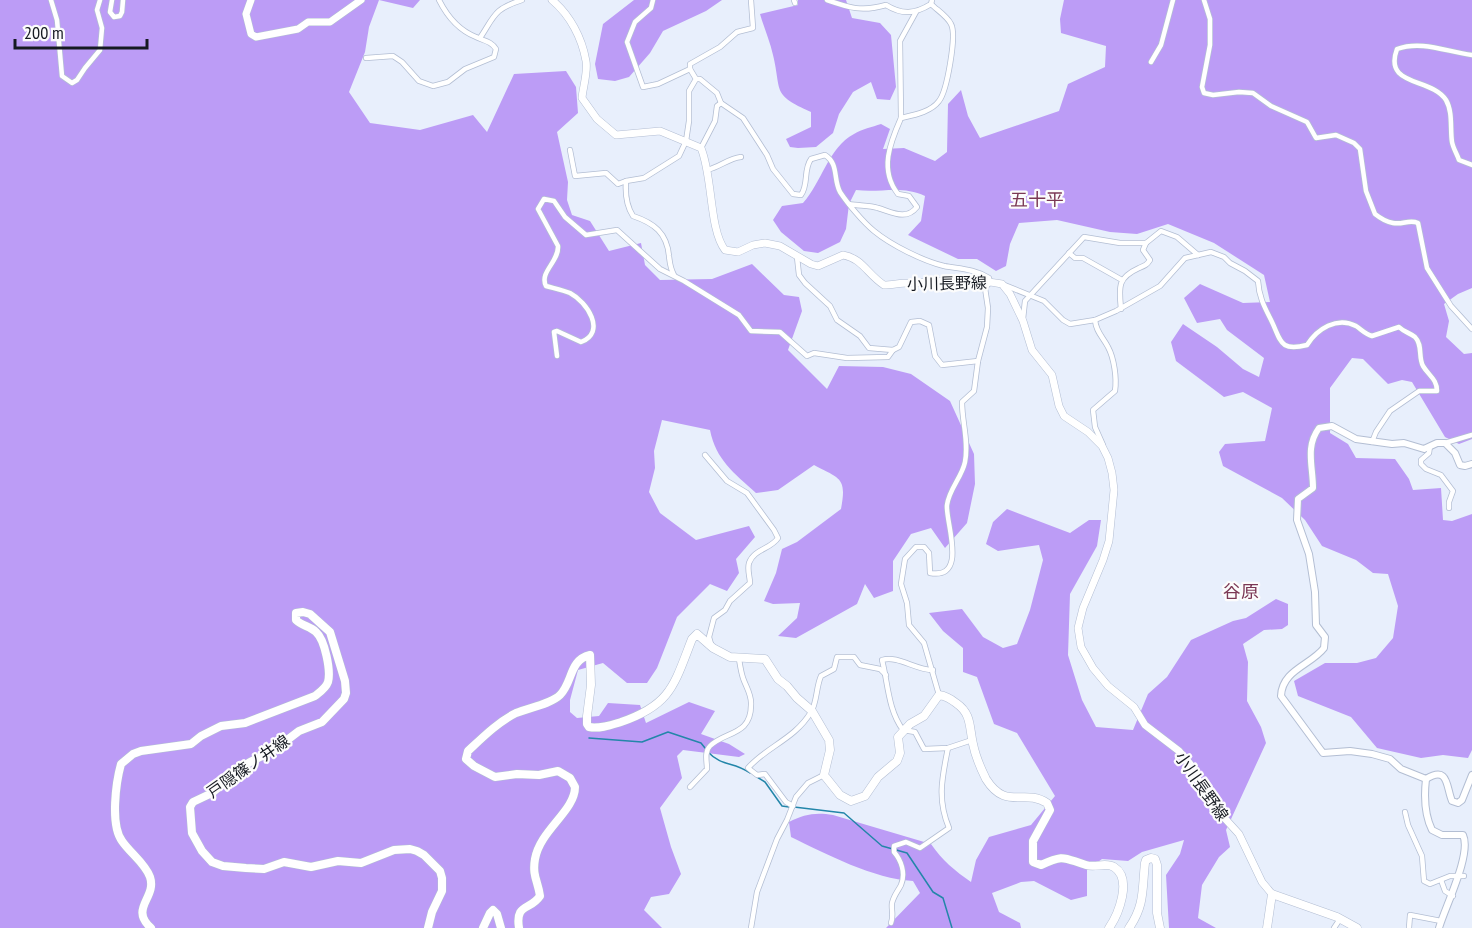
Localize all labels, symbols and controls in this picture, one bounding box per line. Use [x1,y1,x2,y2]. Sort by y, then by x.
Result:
scale bar [15,12,147,50]
text: 200 m [24,21,64,44]
district label: 五十平 [1010,188,1064,211]
street label: 小川長野線 [907,272,987,294]
district label: 谷原 [1223,580,1259,603]
street label: 戸隠篠ノ井線 [203,730,293,802]
street label: 小川長野線 [1171,747,1233,825]

